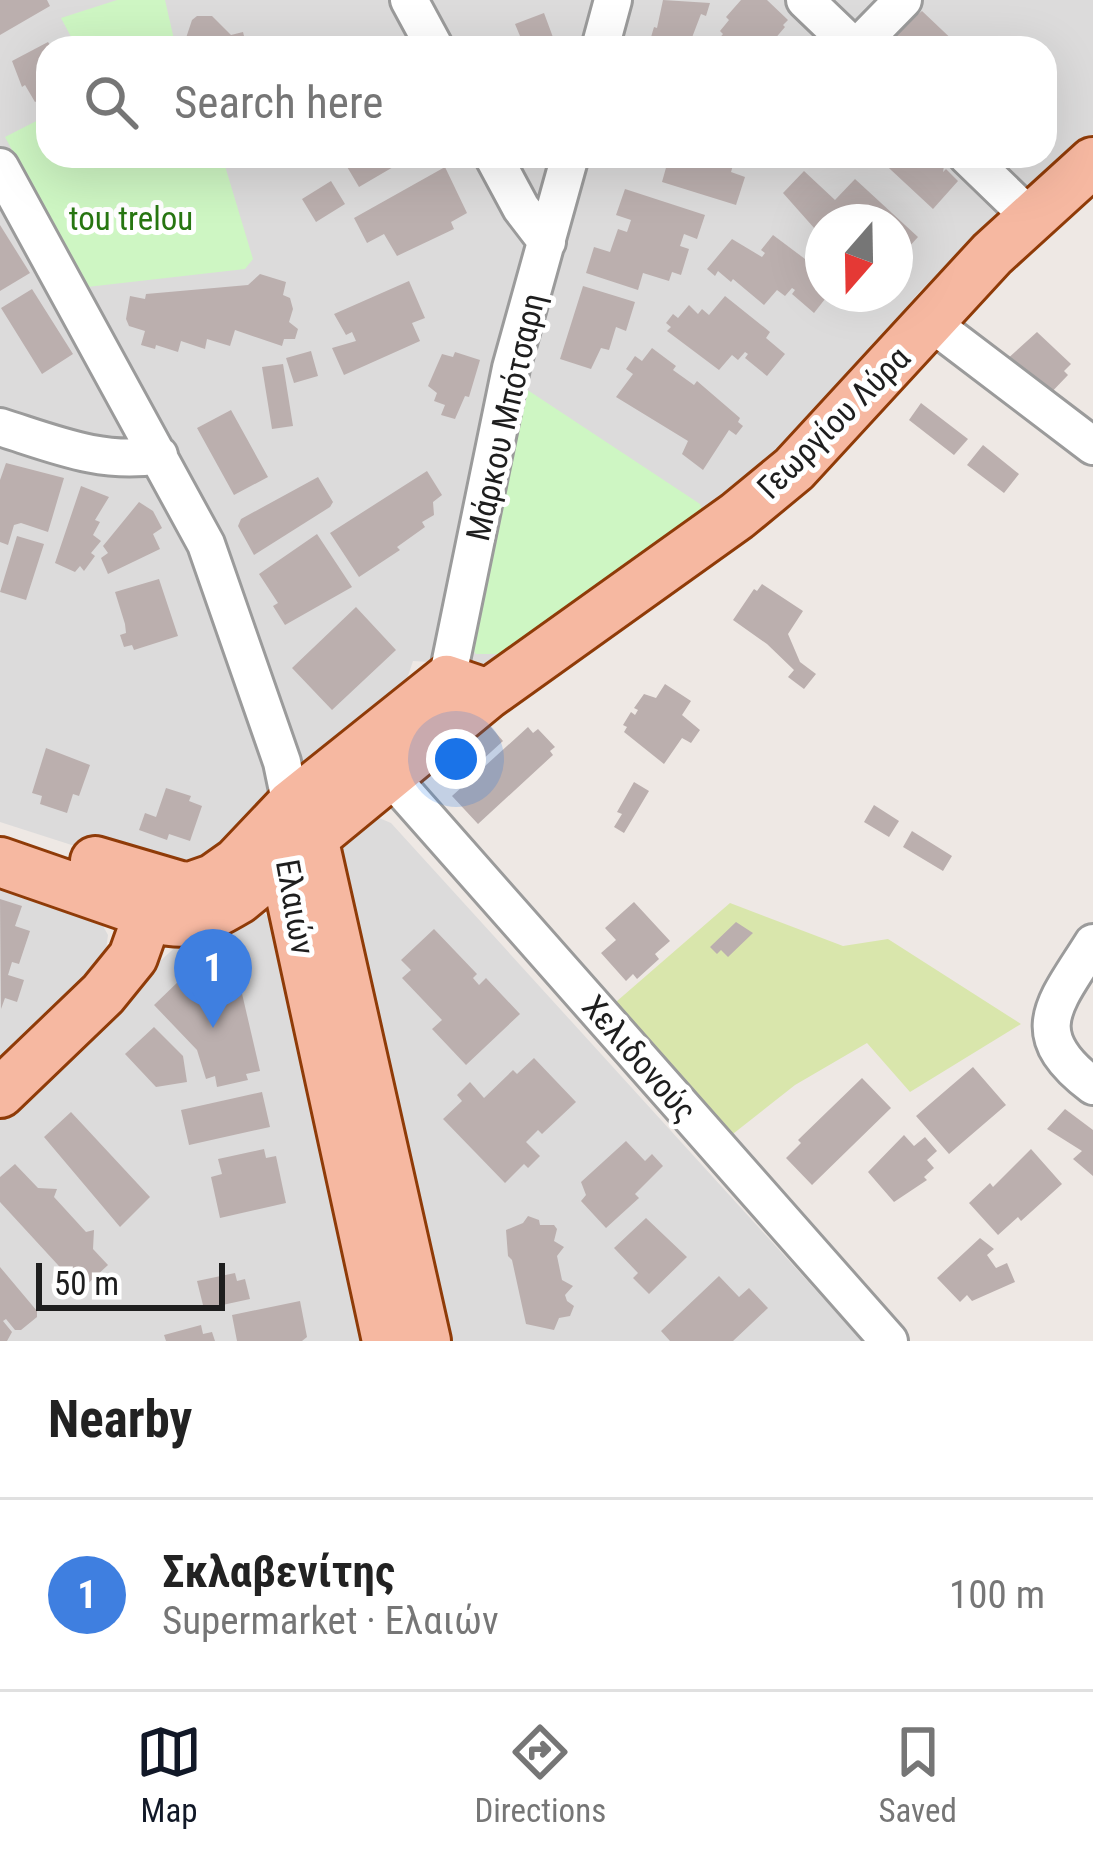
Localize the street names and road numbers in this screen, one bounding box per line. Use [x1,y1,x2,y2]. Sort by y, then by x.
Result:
street label: Μάρκου Μπότσαρη [458,290,553,545]
street label: Γεωργίου Λύρα [749,338,918,507]
street label: Ελαιών [268,856,323,958]
street label: Χελιδονούς [574,987,705,1129]

